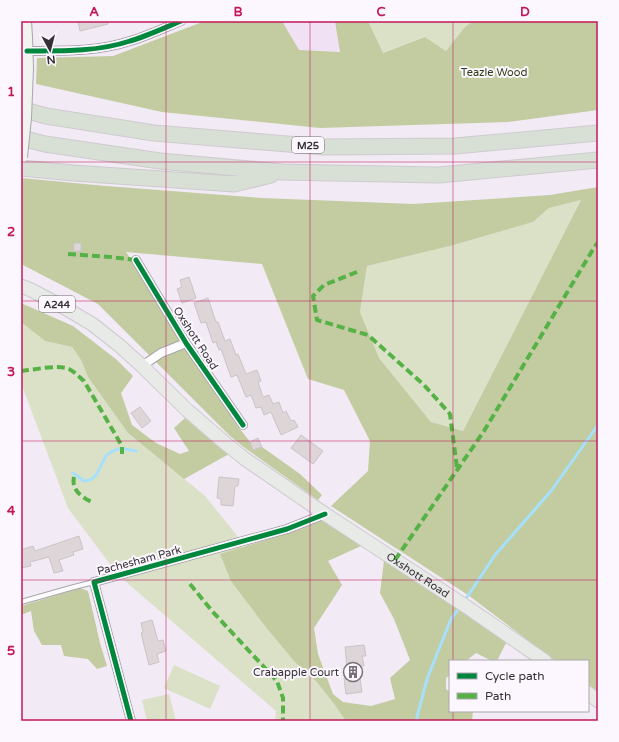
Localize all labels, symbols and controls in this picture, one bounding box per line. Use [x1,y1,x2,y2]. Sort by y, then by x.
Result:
text: A [89,4,99,20]
text: B [233,4,243,20]
text: C [376,4,386,20]
text: D [520,4,530,20]
north arrow [30,30,70,70]
text: N [46,52,56,66]
park label: Teazle Wood [461,66,527,79]
text: 1 [7,84,15,100]
road number: M25 [292,137,324,153]
text: 2 [7,224,15,240]
road number: A244 [39,296,75,312]
street label: Oxshott Road [170,304,221,372]
text: 3 [7,364,15,380]
text: 4 [7,503,16,519]
street label: Pachesham Park [96,543,183,578]
street label: Oxshott Road [384,550,452,601]
text: 5 [7,643,15,659]
legend [449,660,589,712]
building icon: Crabapple Court [342,661,364,683]
place label: Crabapple Court [253,666,339,679]
text: Cycle path [485,669,544,683]
text: Path [485,689,511,703]

